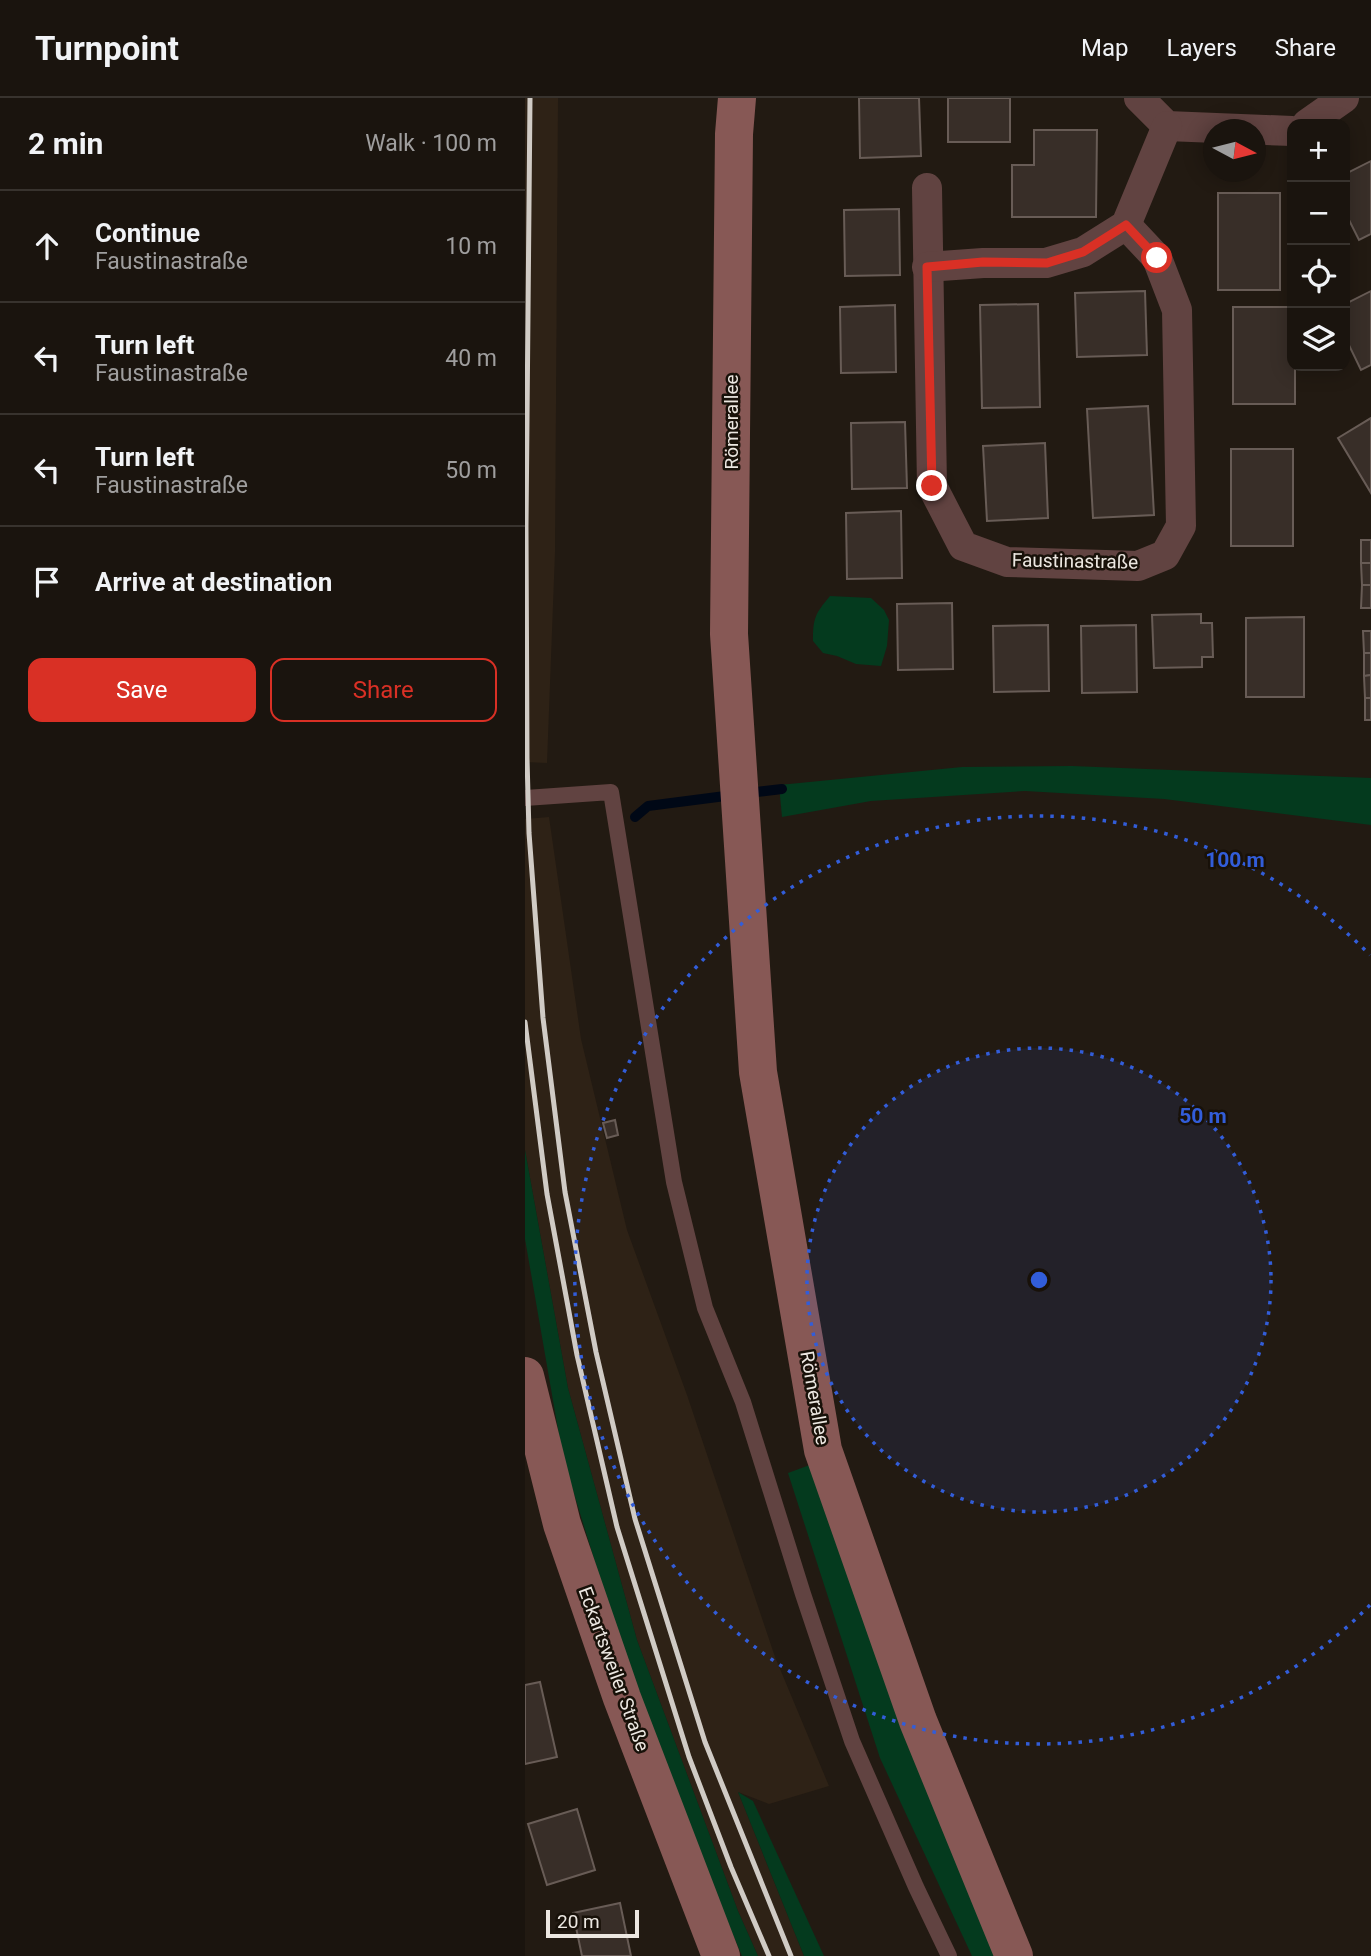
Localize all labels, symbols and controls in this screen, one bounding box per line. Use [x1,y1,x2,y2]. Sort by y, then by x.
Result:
text: Turnpoint [35,29,179,68]
text: Map [1081,34,1129,62]
text: Layers [1167,34,1237,62]
text: Share [1275,34,1336,62]
north arrow [1203,119,1266,182]
map controls [1287,119,1350,371]
button: + [1287,119,1350,182]
text: 2 min [28,126,103,161]
text: Walk · 100 m [365,130,497,157]
button: − [1287,182,1350,245]
text: Continue [95,218,200,248]
icon: ahead [28,227,66,265]
text: 10 m [445,233,497,260]
route start [1141,242,1172,273]
button: locate [1287,245,1350,308]
text: Faustinastraße [95,248,248,275]
button: layers [1287,308,1350,371]
text: Turn left [95,330,194,360]
icon: left [28,339,66,377]
text: 40 m [445,345,497,372]
text: Faustinastraße [95,360,248,387]
street label: Römerallee [720,374,743,470]
text: Turn left [95,442,194,472]
icon: left [28,451,66,489]
text: 50 m [445,457,497,484]
route end [916,470,947,501]
text: Faustinastraße [95,472,248,499]
street label: Faustinastraße [1012,548,1138,574]
icon: arrive [28,563,66,601]
text: Arrive at destination [95,567,332,597]
button: Save [28,658,256,722]
button: Share [270,658,497,722]
text: 100 m [1205,848,1265,872]
text: 50 m [1179,1104,1227,1128]
centre of rings [1027,1268,1051,1292]
street label: Römerallee [795,1349,835,1447]
street label: Eckartsweiler Straße [574,1584,654,1754]
scale bar [546,1907,639,1939]
text: 20 m [557,1910,600,1933]

